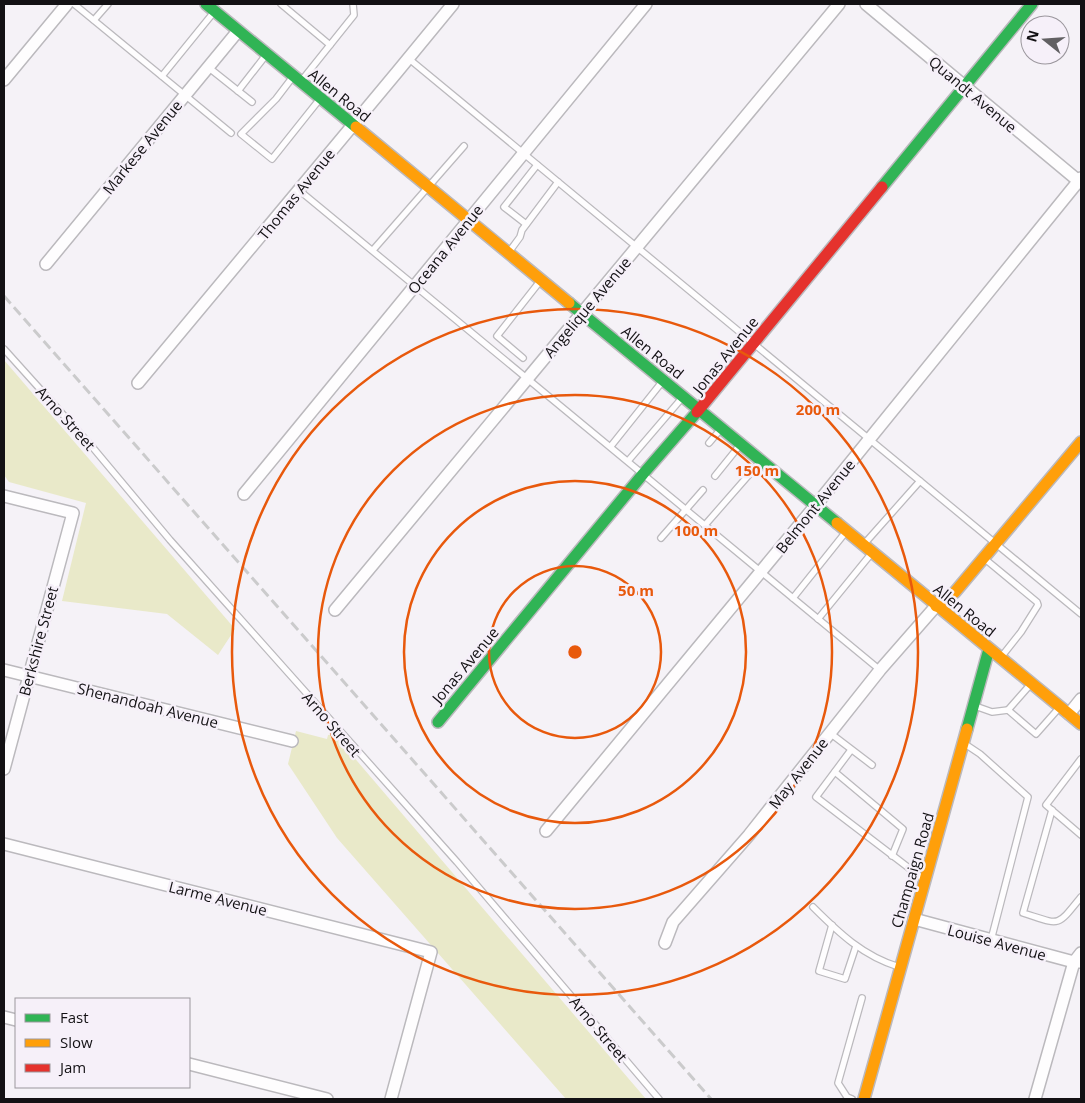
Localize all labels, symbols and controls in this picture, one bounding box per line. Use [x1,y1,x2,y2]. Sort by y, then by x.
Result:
north arrow [1020,15,1070,65]
text: N [1021,28,1043,44]
street label: Quandt Avenue [925,51,1021,137]
street label: Allen Road [305,64,375,126]
street label: Markese Avenue [98,96,186,198]
street label: Thomas Avenue [253,144,339,244]
street label: Oceana Avenue [403,200,487,298]
street label: Angelique Avenue [539,252,635,362]
street label: Jonas Avenue [686,312,762,399]
street label: Allen Road [618,321,688,383]
street label: Arno Street [32,382,100,454]
text: 200 m [796,399,840,419]
street label: Belmont Avenue [771,455,859,557]
text: 150 m [735,460,779,480]
text: 100 m [674,520,718,540]
street label: Allen Road [930,579,1000,641]
text: 50 m [618,580,654,600]
street label: Berkshire Street [14,584,62,698]
street label: Jonas Avenue [426,623,503,709]
centre of rings [566,643,584,661]
street label: Shenandoah Avenue [76,678,220,732]
street label: Arno Street [298,687,366,761]
street label: May Avenue [764,733,832,813]
street label: Champaign Road [886,810,938,930]
street label: Larme Avenue [167,876,269,920]
street label: Louise Avenue [945,919,1049,965]
street label: Arno Street [566,992,632,1066]
legend [15,998,190,1088]
text: Fast [60,1007,89,1027]
text: Slow [60,1032,93,1052]
text: Jam [58,1057,86,1077]

